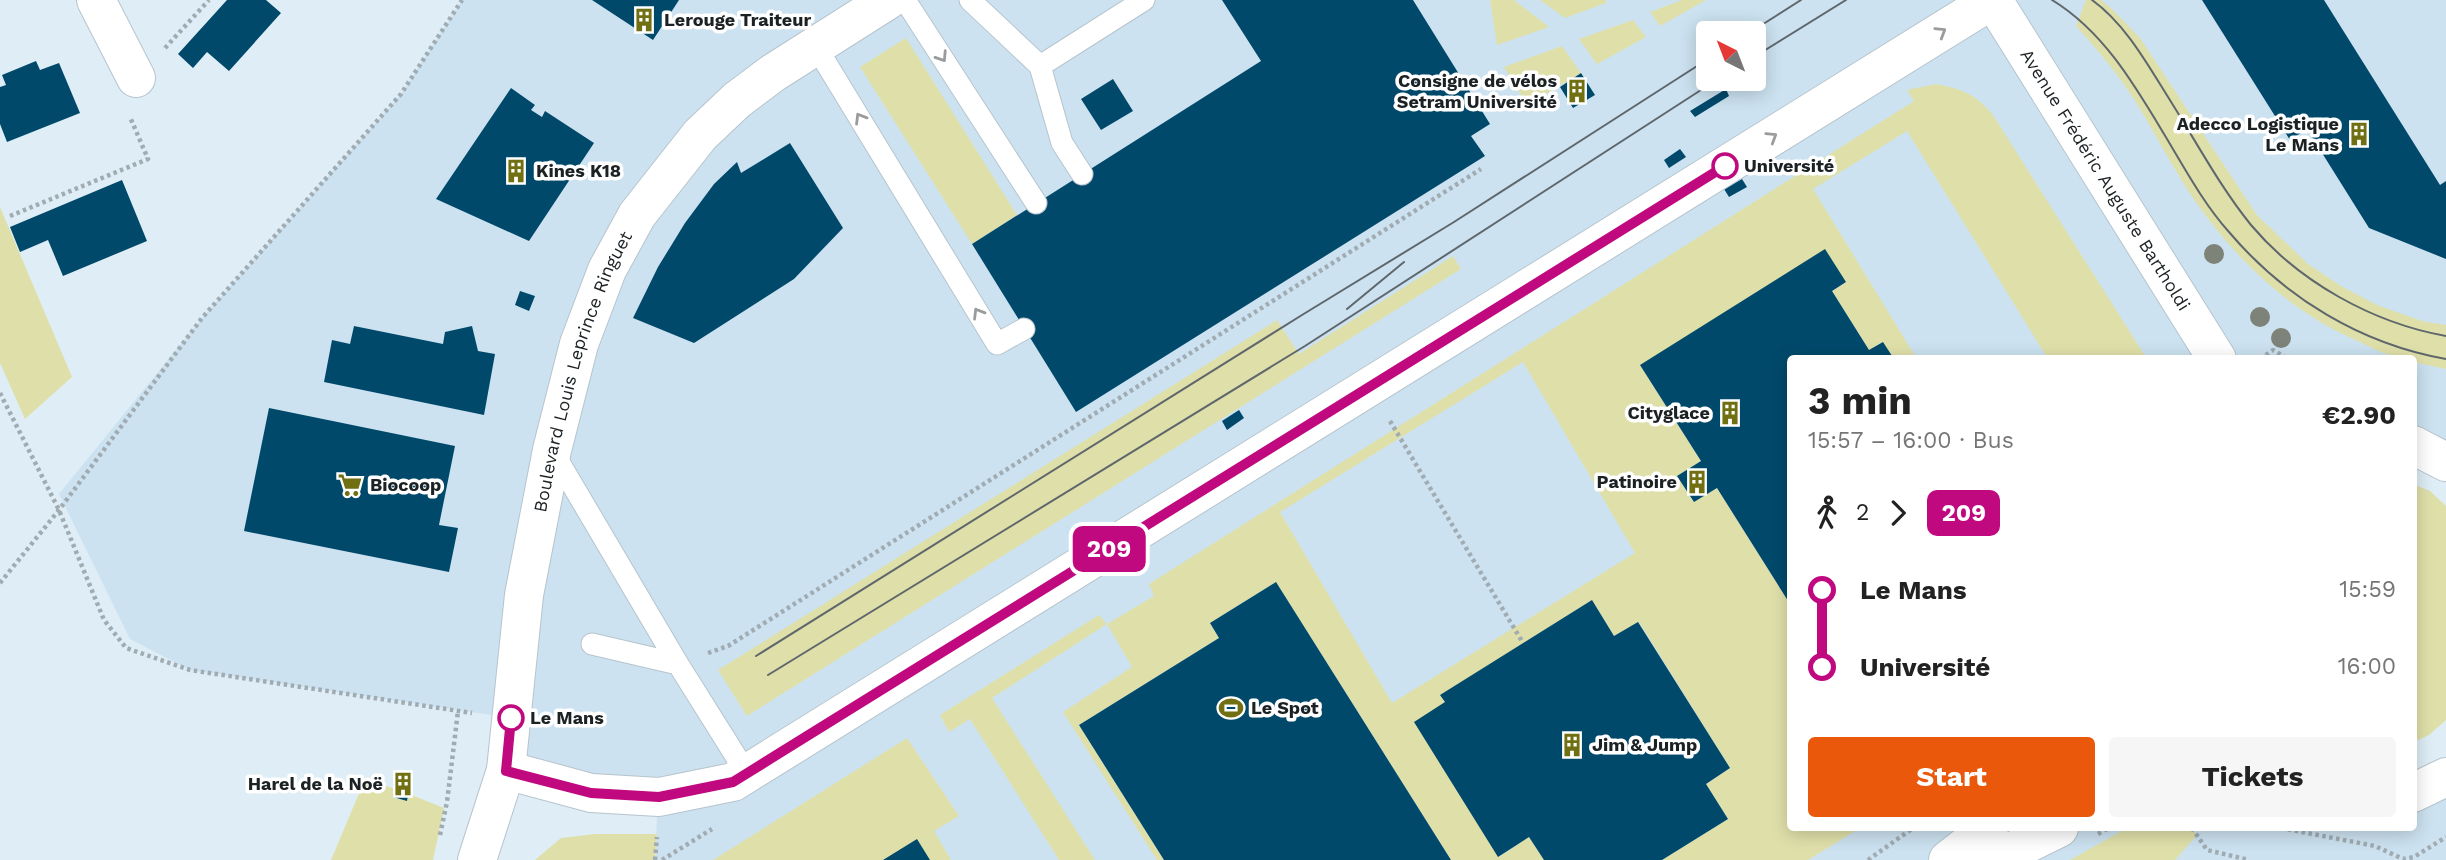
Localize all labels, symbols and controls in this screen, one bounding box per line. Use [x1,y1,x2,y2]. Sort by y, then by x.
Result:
building icon: Lerouge Traiteur [630,6,658,34]
place label: Lerouge Traiteur [664,9,811,30]
north arrow [1696,21,1766,91]
map controls [1696,21,1766,91]
one-way arrow [1933,27,1946,40]
street label: Avenue Frédéric Auguste Bartholdi [2016,45,2195,314]
one-way arrow [933,50,946,63]
place label: Consigne de vélos Setram Université [1397,70,1557,112]
building icon: Consigne de vélos Setram Université [1563,77,1591,105]
one-way arrow [855,113,868,126]
place label: Adecco Logistique Le Mans [2177,113,2339,155]
building icon: Adecco Logistique Le Mans [2345,120,2373,148]
one-way arrow [1765,132,1778,145]
marker: Université [1712,153,1738,179]
place label: Université [1744,155,1834,176]
building icon: Kines K18 [502,157,530,185]
place label: Kines K18 [536,160,621,181]
street label: Boulevard Louis Leprince Ringuet [529,227,636,514]
one-way arrow [973,307,986,320]
text: 3 min [1808,379,1912,423]
building icon: Cityglace [1716,399,1744,427]
text: €2.90 [2322,400,2396,430]
place label: Cityglace [1628,402,1710,423]
text: 15:57 – 16:00 · Bus [1808,427,2014,454]
building icon: Patinoire [1683,468,1711,496]
supermarket icon: Biocoop [336,471,364,499]
place label: Patinoire [1597,471,1677,492]
place label: Biocoop [370,474,441,495]
icon: walk [1808,494,1846,532]
icon: forward [1879,494,1917,532]
text: 2 [1856,499,1869,526]
text: 209 [1941,499,1986,527]
line badge: 209 [1069,526,1149,572]
text: 209 [1087,535,1131,563]
text: Le Mans [1860,575,1967,605]
text: 15:59 [2339,576,2396,603]
text: Université [1860,652,1990,682]
text: 16:00 [2338,653,2396,680]
sports icon: Le Spot [1217,694,1245,722]
place label: Le Spot [1251,697,1319,718]
marker: Le Mans [498,705,524,731]
place label: Le Mans [530,707,604,728]
building icon: Jim & Jump [1558,731,1586,759]
place label: Jim & Jump [1592,734,1697,755]
button: Start [1808,737,2095,817]
button: Tickets [2109,737,2396,817]
building icon: Harel de la Noë [389,770,417,798]
place label: Harel de la Noë [248,773,383,794]

